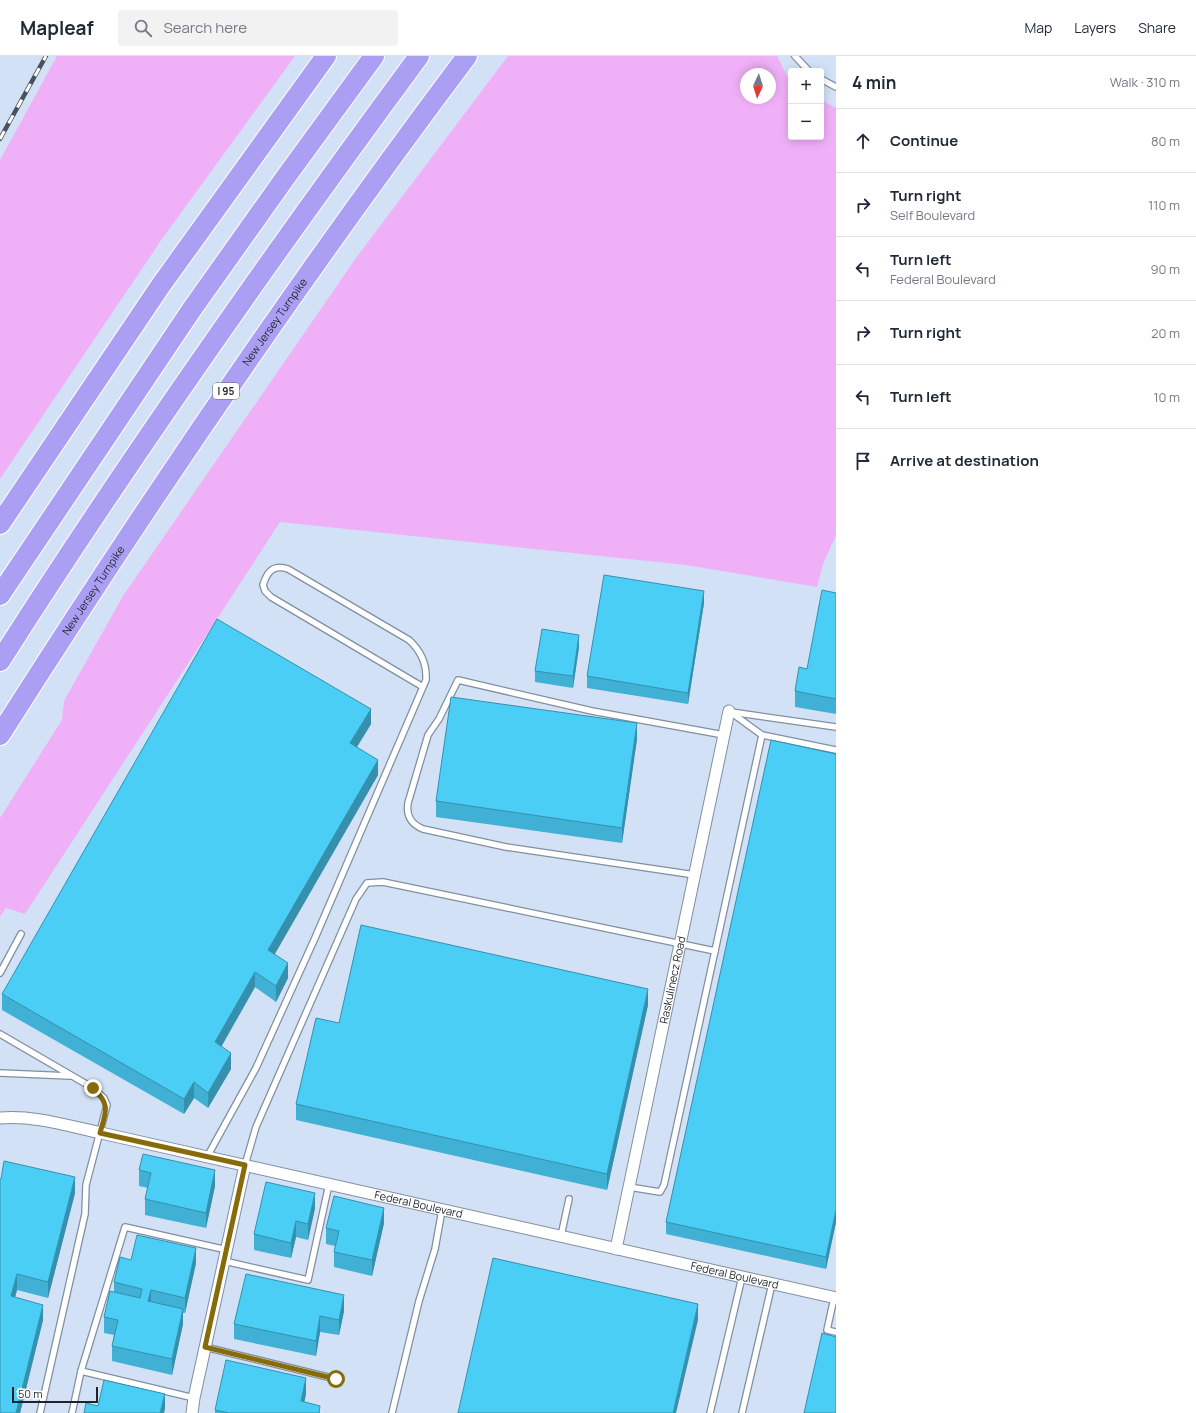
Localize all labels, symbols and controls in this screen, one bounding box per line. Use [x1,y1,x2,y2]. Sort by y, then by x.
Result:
search box [118,10,398,46]
text: Mapleaf [20,15,94,41]
icon: search [132,17,154,39]
text: Search here [164,17,247,38]
text: Map [1024,18,1052,37]
text: Layers [1074,18,1116,37]
text: Share [1138,18,1176,37]
north arrow [740,68,776,104]
map controls [788,68,824,140]
button: + [788,68,824,104]
text: 4 min [852,71,896,94]
text: Walk · 310 m [1110,73,1180,91]
button: − [788,104,824,140]
icon: ahead [852,130,874,152]
text: Continue [890,130,958,151]
text: 80 m [1151,132,1180,150]
text: Turn right [890,185,961,206]
icon: right [852,194,874,216]
text: 110 m [1148,196,1180,214]
text: Self Boulevard [890,206,975,224]
text: Turn left [890,249,952,270]
icon: left [852,258,874,280]
text: 90 m [1150,260,1180,278]
text: Federal Boulevard [890,270,996,288]
street label: New Jersey Turnpike [238,274,310,369]
icon: right [852,322,874,344]
text: Turn right [890,322,961,343]
text: 20 m [1151,324,1180,342]
road number: I 95 [213,383,239,399]
icon: left [852,386,874,408]
text: Turn left [890,386,952,407]
text: 10 m [1153,388,1180,406]
icon: arrive [852,450,874,472]
text: Arrive at destination [890,450,1039,471]
street label: New Jersey Turnpike [58,542,128,638]
street label: Raskulinecz Road [656,935,689,1025]
route end [84,1079,102,1097]
street label: Federal Boulevard [373,1187,464,1221]
street label: Federal Boulevard [689,1258,780,1292]
route start [327,1370,345,1388]
scale bar [12,1385,98,1404]
text: 50 m [18,1386,43,1401]

